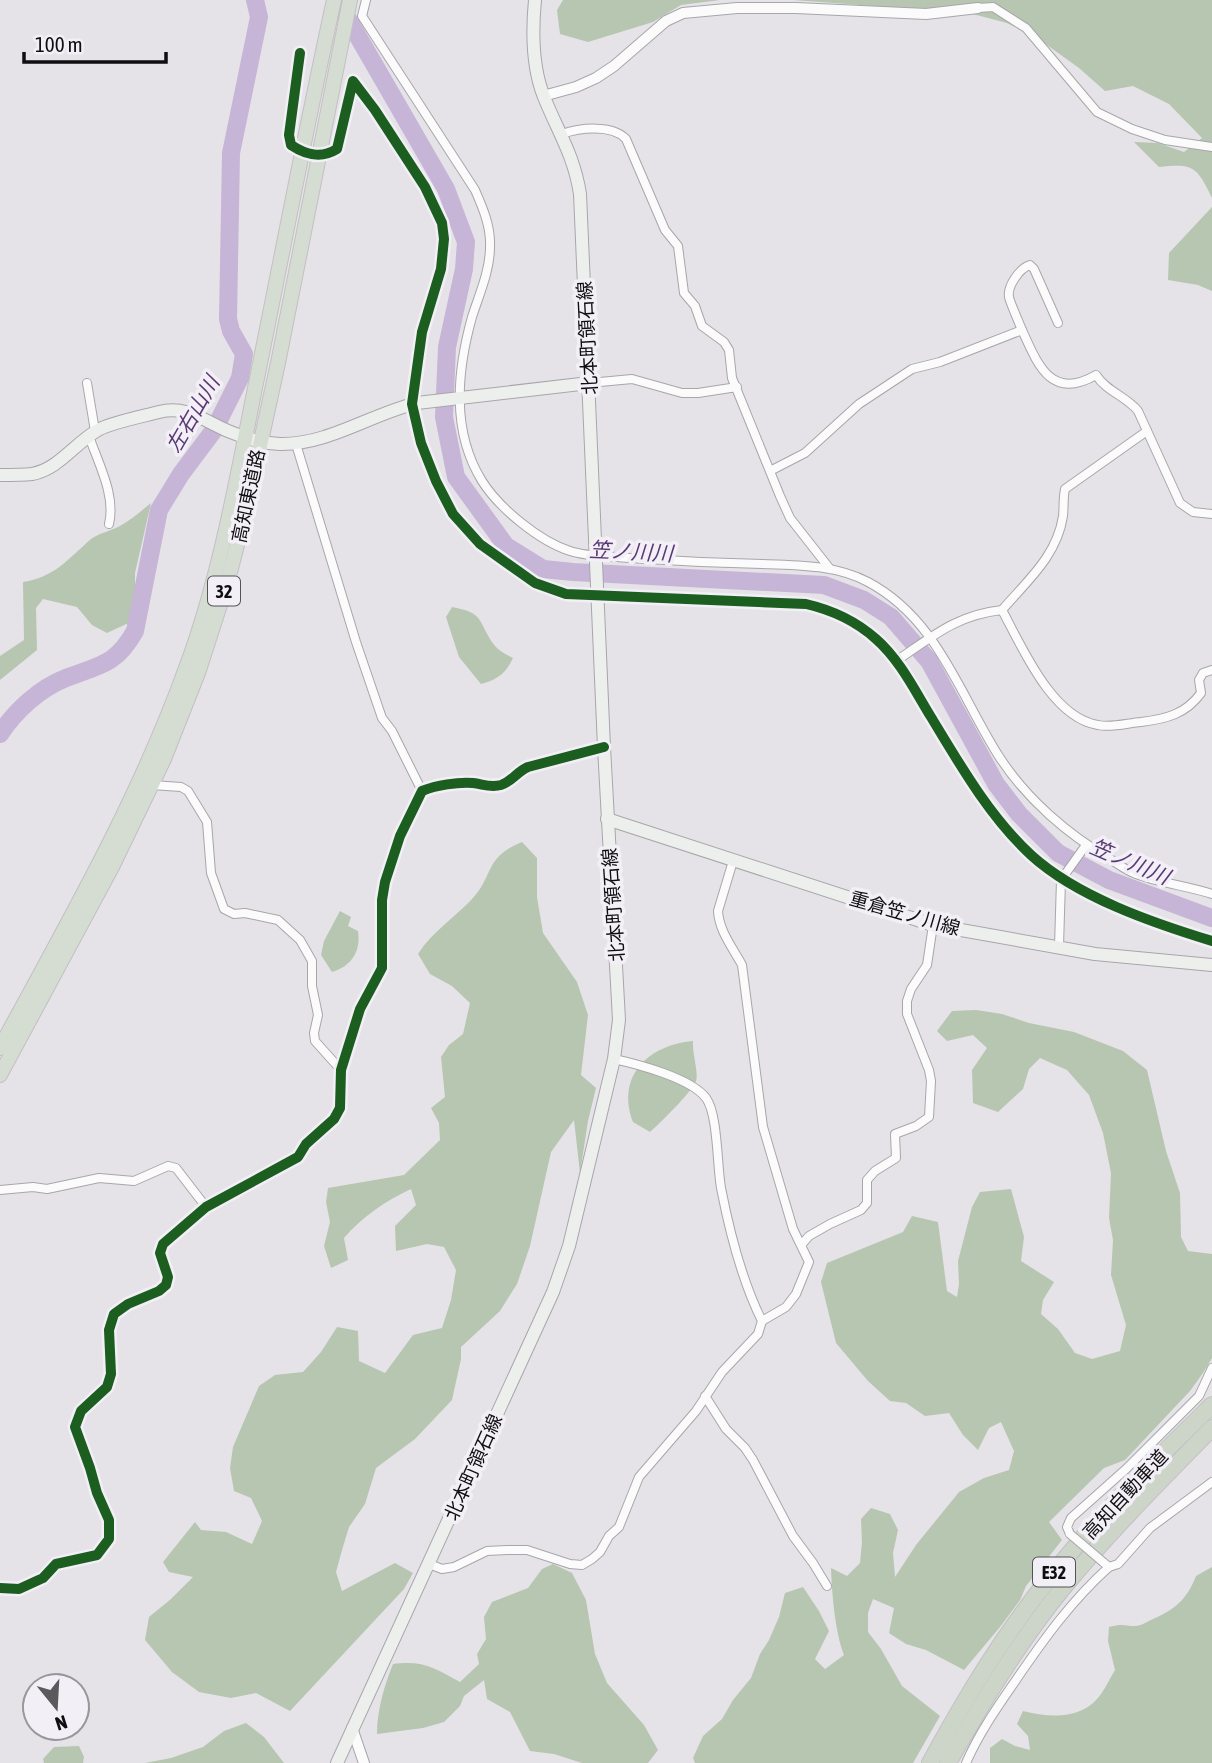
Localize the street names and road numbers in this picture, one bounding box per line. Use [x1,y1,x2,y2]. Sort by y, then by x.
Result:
street label: 北本町領石線 [573,280,601,396]
street label: 高知東道路 [227,447,269,545]
road number: 32 [208,576,240,606]
street label: 北本町領石線 [598,847,628,963]
street label: 重倉笠ノ川線 [847,887,963,939]
street label: 北本町領石線 [440,1410,506,1524]
street label: 高知自動車道 [1078,1445,1172,1543]
road number: E32 [1033,1558,1075,1587]

